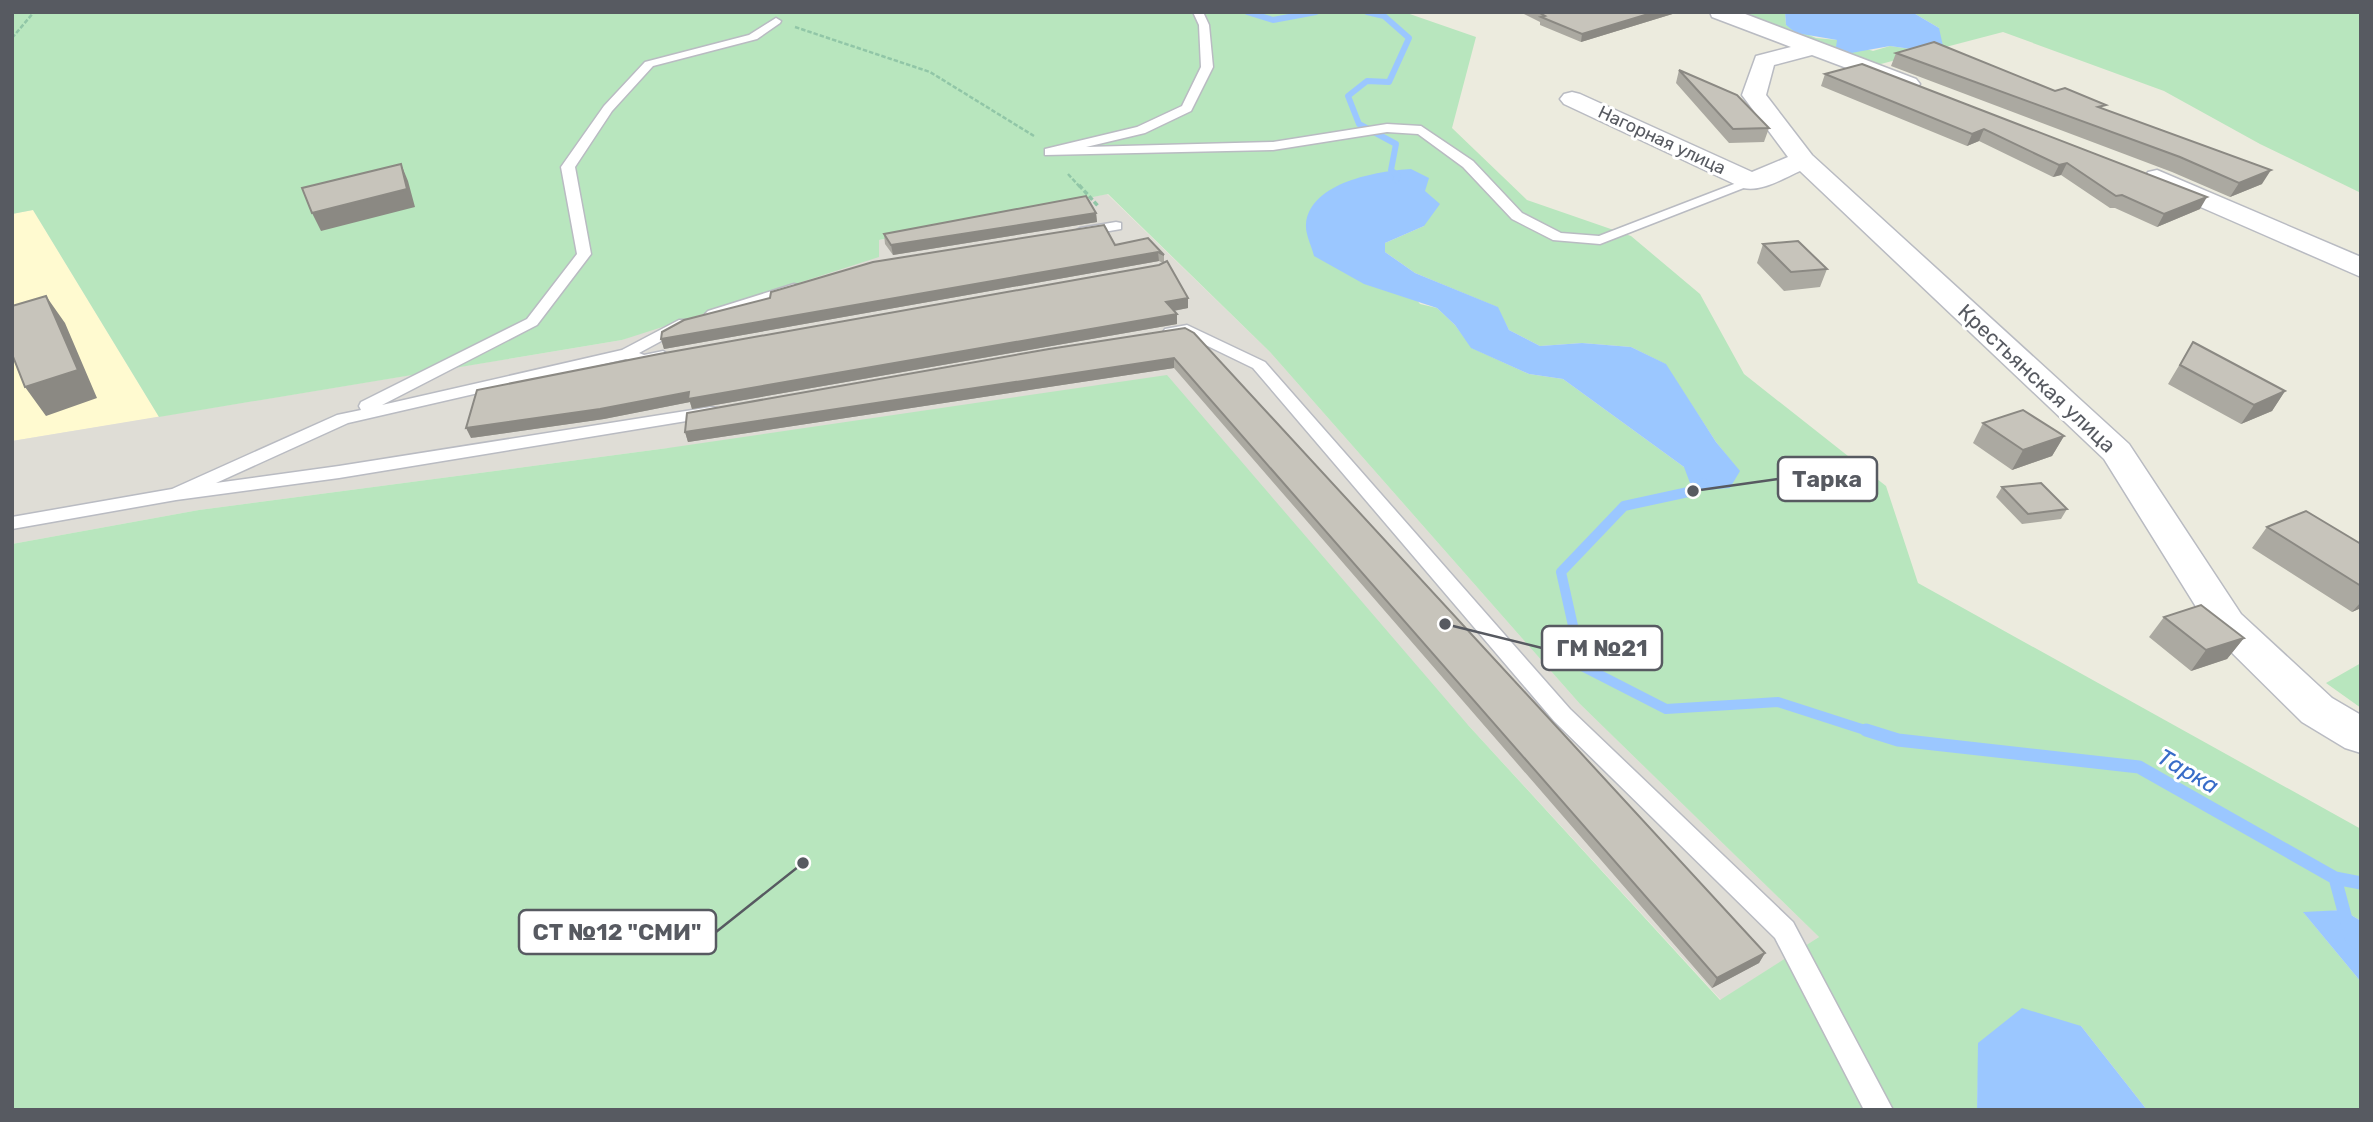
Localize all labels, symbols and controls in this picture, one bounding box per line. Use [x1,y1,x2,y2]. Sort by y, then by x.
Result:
street label: Нагорная улица [1595,101,1729,179]
street label: Крестьянская улица [1953,299,2121,457]
callout: Тарка [1778,457,1877,501]
text: Тарка [1792,465,1862,493]
callout: ГМ №21 [1542,626,1662,670]
text: ГМ №21 [1556,634,1648,662]
water label: Тарка [2152,742,2224,800]
callout: СТ №12 "СМИ" [519,910,716,954]
text: СТ №12 "СМИ" [533,918,701,946]

